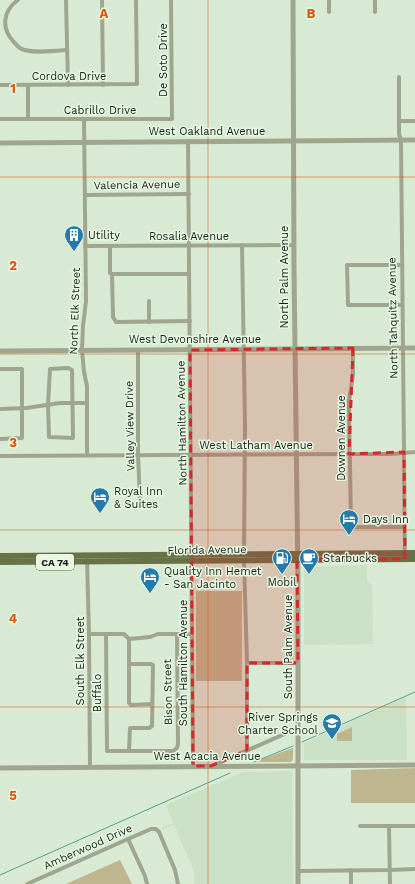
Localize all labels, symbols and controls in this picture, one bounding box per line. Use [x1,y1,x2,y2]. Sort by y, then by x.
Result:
text: A [100,6,109,21]
text: B [307,6,316,21]
street label: De Soto Drive [157,23,170,97]
street label: Cordova Drive [32,70,106,83]
text: 1 [10,81,16,96]
street label: Cabrillo Drive [64,104,136,117]
street label: West Oakland Avenue [149,125,265,138]
street label: Valencia Avenue [94,178,180,192]
building icon: Utility [63,224,85,252]
street label: North Palm Avenue [278,226,291,328]
place label: Utility [88,229,120,242]
street label: Rosalia Avenue [149,230,229,243]
street label: North Tahquitz Avenue [385,257,401,379]
text: 2 [9,258,17,273]
street label: North Elk Street [67,267,83,355]
street label: West Devonshire Avenue [129,333,261,346]
street label: North Hamilton Avenue [174,360,190,486]
street label: Valley View Drive [123,381,137,471]
street label: Downen Avenue [335,395,348,481]
text: 3 [9,435,17,450]
street label: West Latham Avenue [199,439,313,452]
place label: Royal Inn & Suites [114,485,163,511]
hotel icon: Royal Inn & Suites [89,486,111,514]
hotel icon: Days Inn [338,508,360,536]
place label: Days Inn [363,513,409,526]
street label: Florida Avenue [167,543,247,557]
fuel station icon: Mobil [271,547,293,575]
cafe icon: Starbucks [298,547,320,575]
place label: Starbucks [323,552,377,565]
road number: CA 74 [36,554,74,570]
place label: Quality Inn Hemet - San Jacinto [164,565,262,591]
hotel icon: Quality Inn Hemet - San Jacinto [139,566,161,594]
place label: Mobil [267,576,297,589]
street label: South Palm Avenue [282,595,295,699]
street label: South Hamilton Avenue [177,600,190,726]
text: 4 [9,611,18,626]
street label: South Elk Street [74,616,87,705]
street label: Bison Street [161,658,175,725]
street label: Buffalo [91,674,104,712]
place label: River Springs Charter School [238,711,319,737]
school or university icon: River Springs Charter School [321,712,343,740]
street label: West Acacia Avenue [153,750,261,763]
text: 5 [9,788,17,803]
street label: Amberwood Drive [42,822,134,872]

